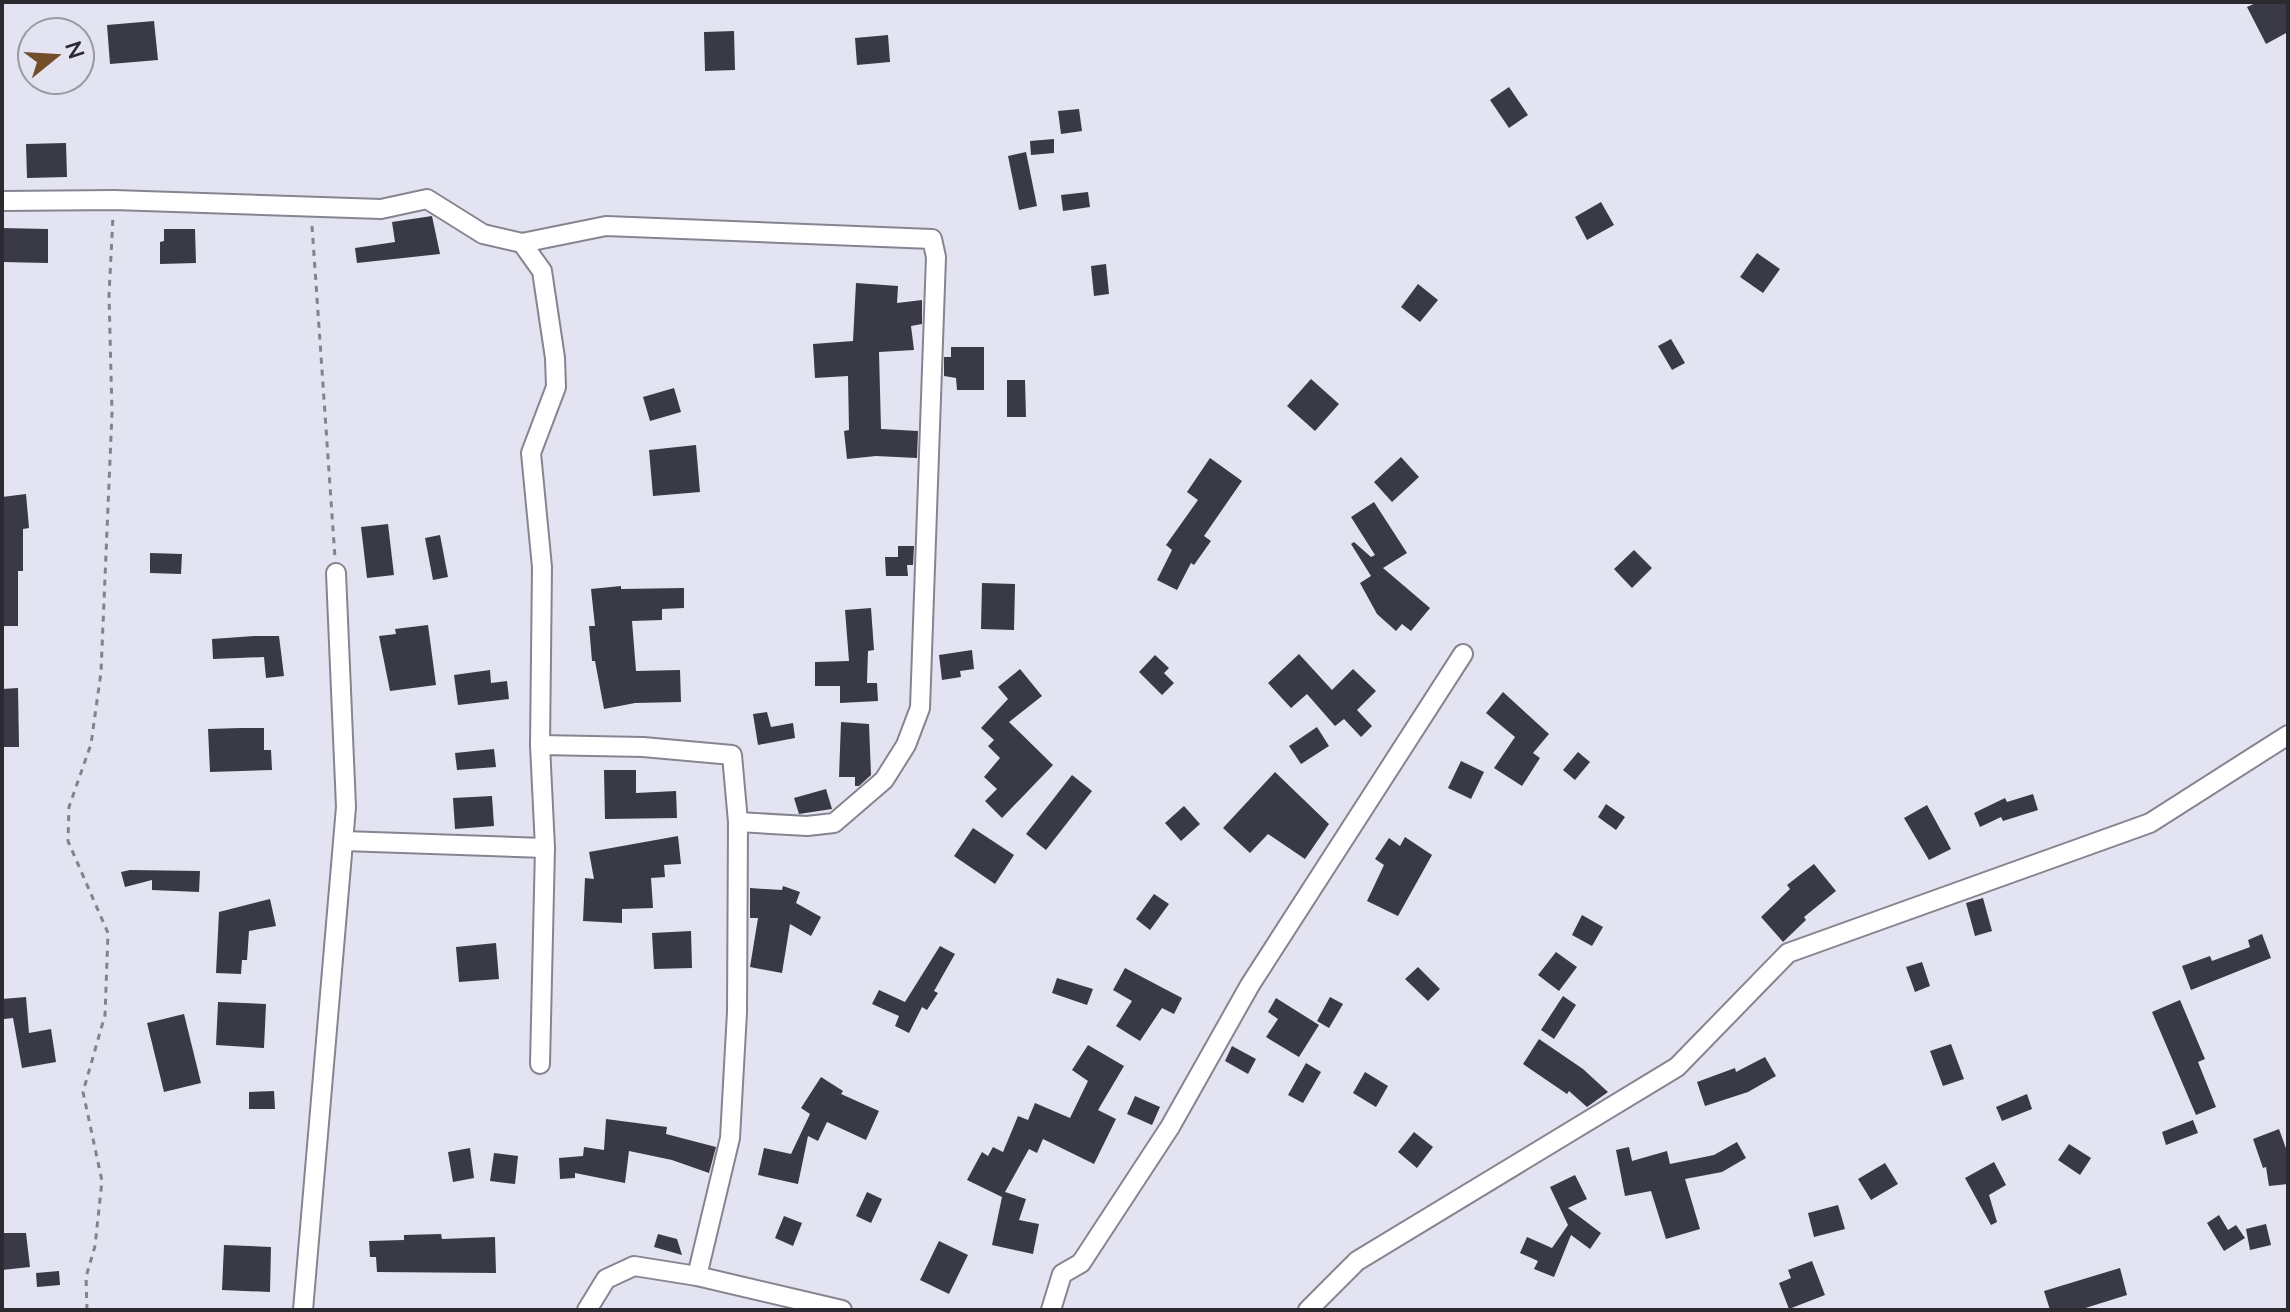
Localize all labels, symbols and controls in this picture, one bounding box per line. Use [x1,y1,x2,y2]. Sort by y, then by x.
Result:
north arrow [16,16,96,96]
text: N [60,37,91,62]

